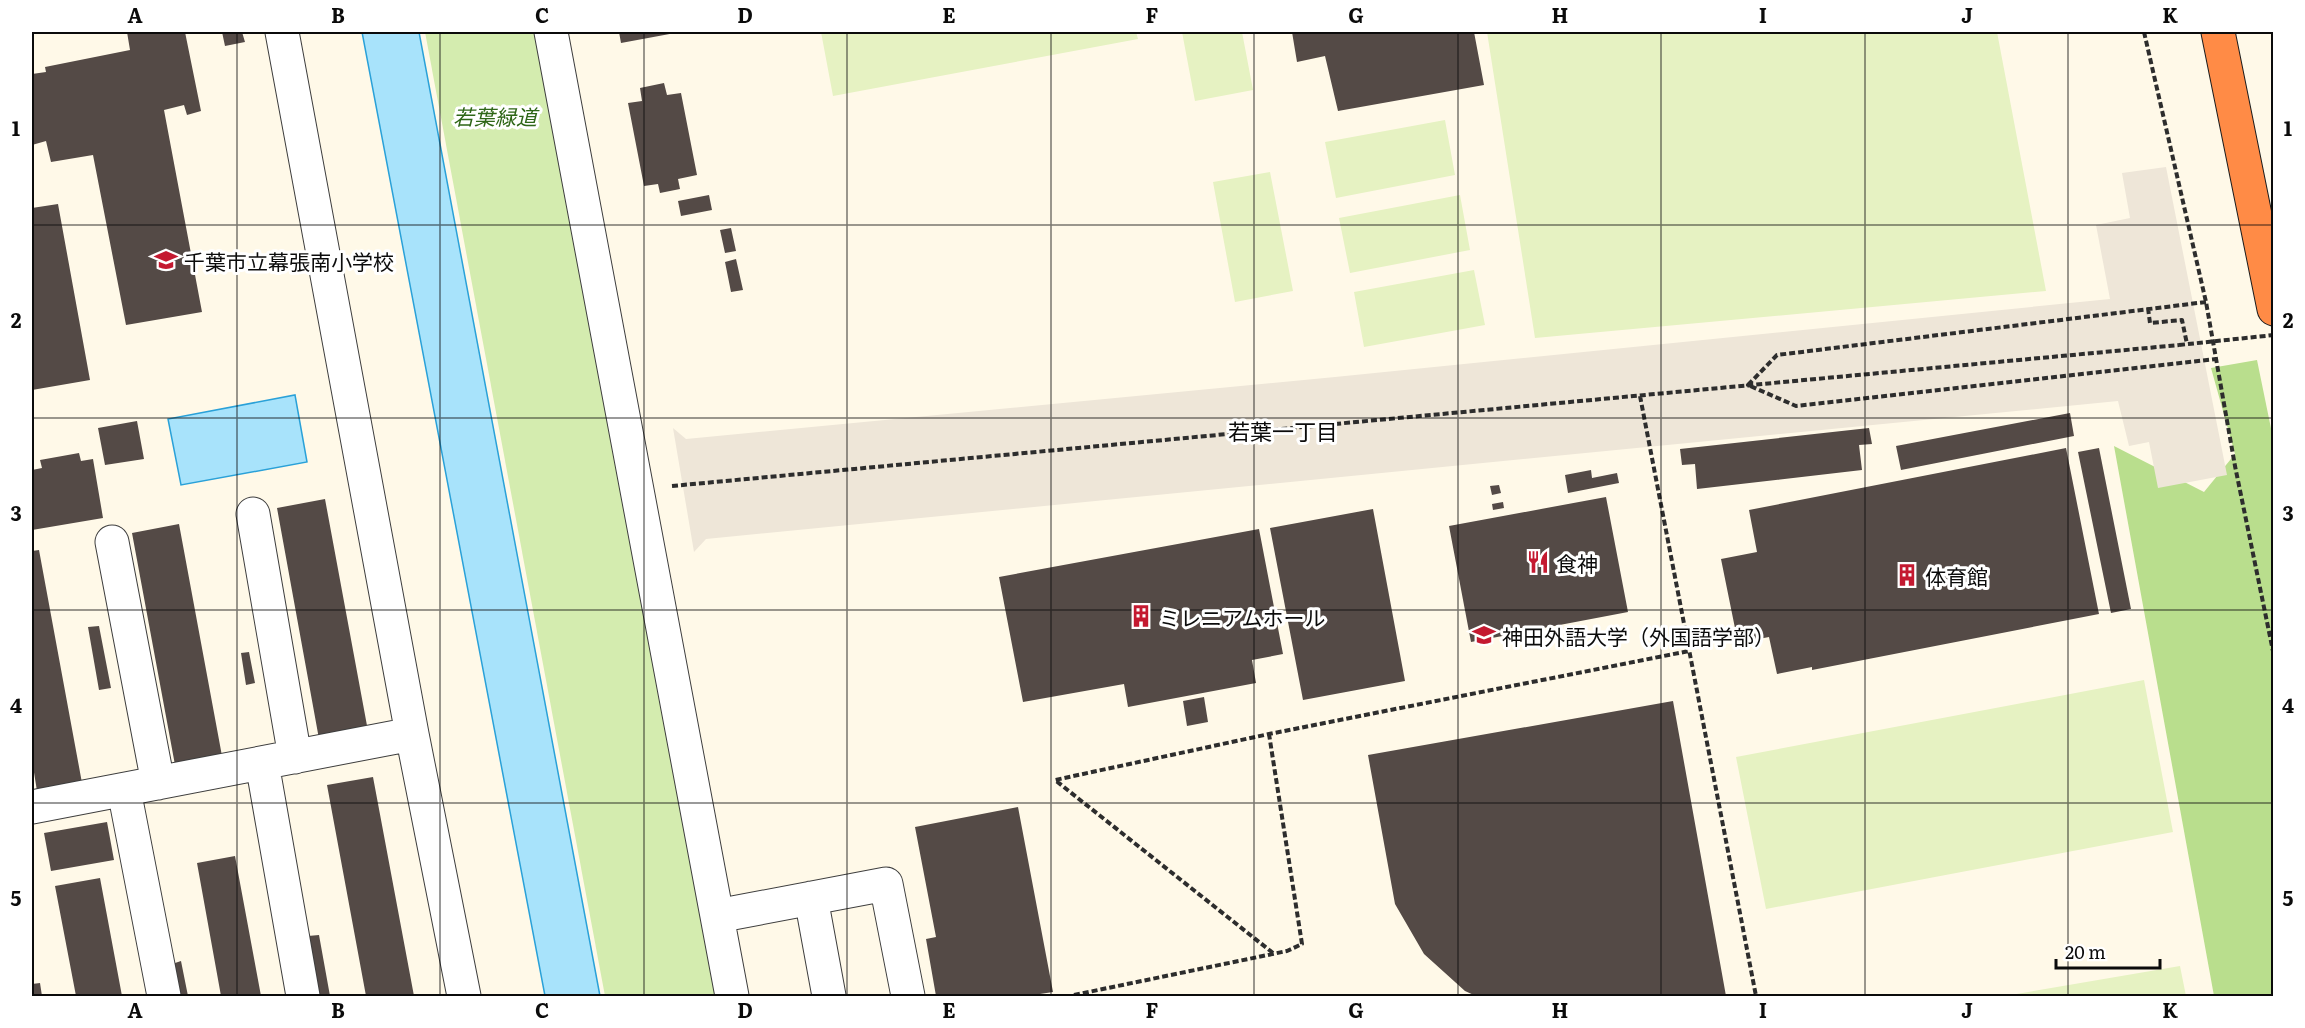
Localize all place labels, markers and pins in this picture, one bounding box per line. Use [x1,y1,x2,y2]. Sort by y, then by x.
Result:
place label: 千葉市立幕張南小学校 [184,245,394,276]
school or university icon: 千葉市立幕張南小学校 [153,247,179,273]
place label: 食神 [1556,547,1598,578]
restaurant icon: 食神 [1525,549,1551,575]
place label: 体育館 [1925,560,1988,591]
building icon: 体育館 [1894,562,1920,588]
place label: ミレニアムホール [1159,601,1326,632]
building icon: ミレニアムホール [1128,603,1154,629]
place label: 神田外語大学（外国語学部） [1502,620,1775,651]
school or university icon: 神田外語大学（外国語学部） [1471,622,1497,648]

